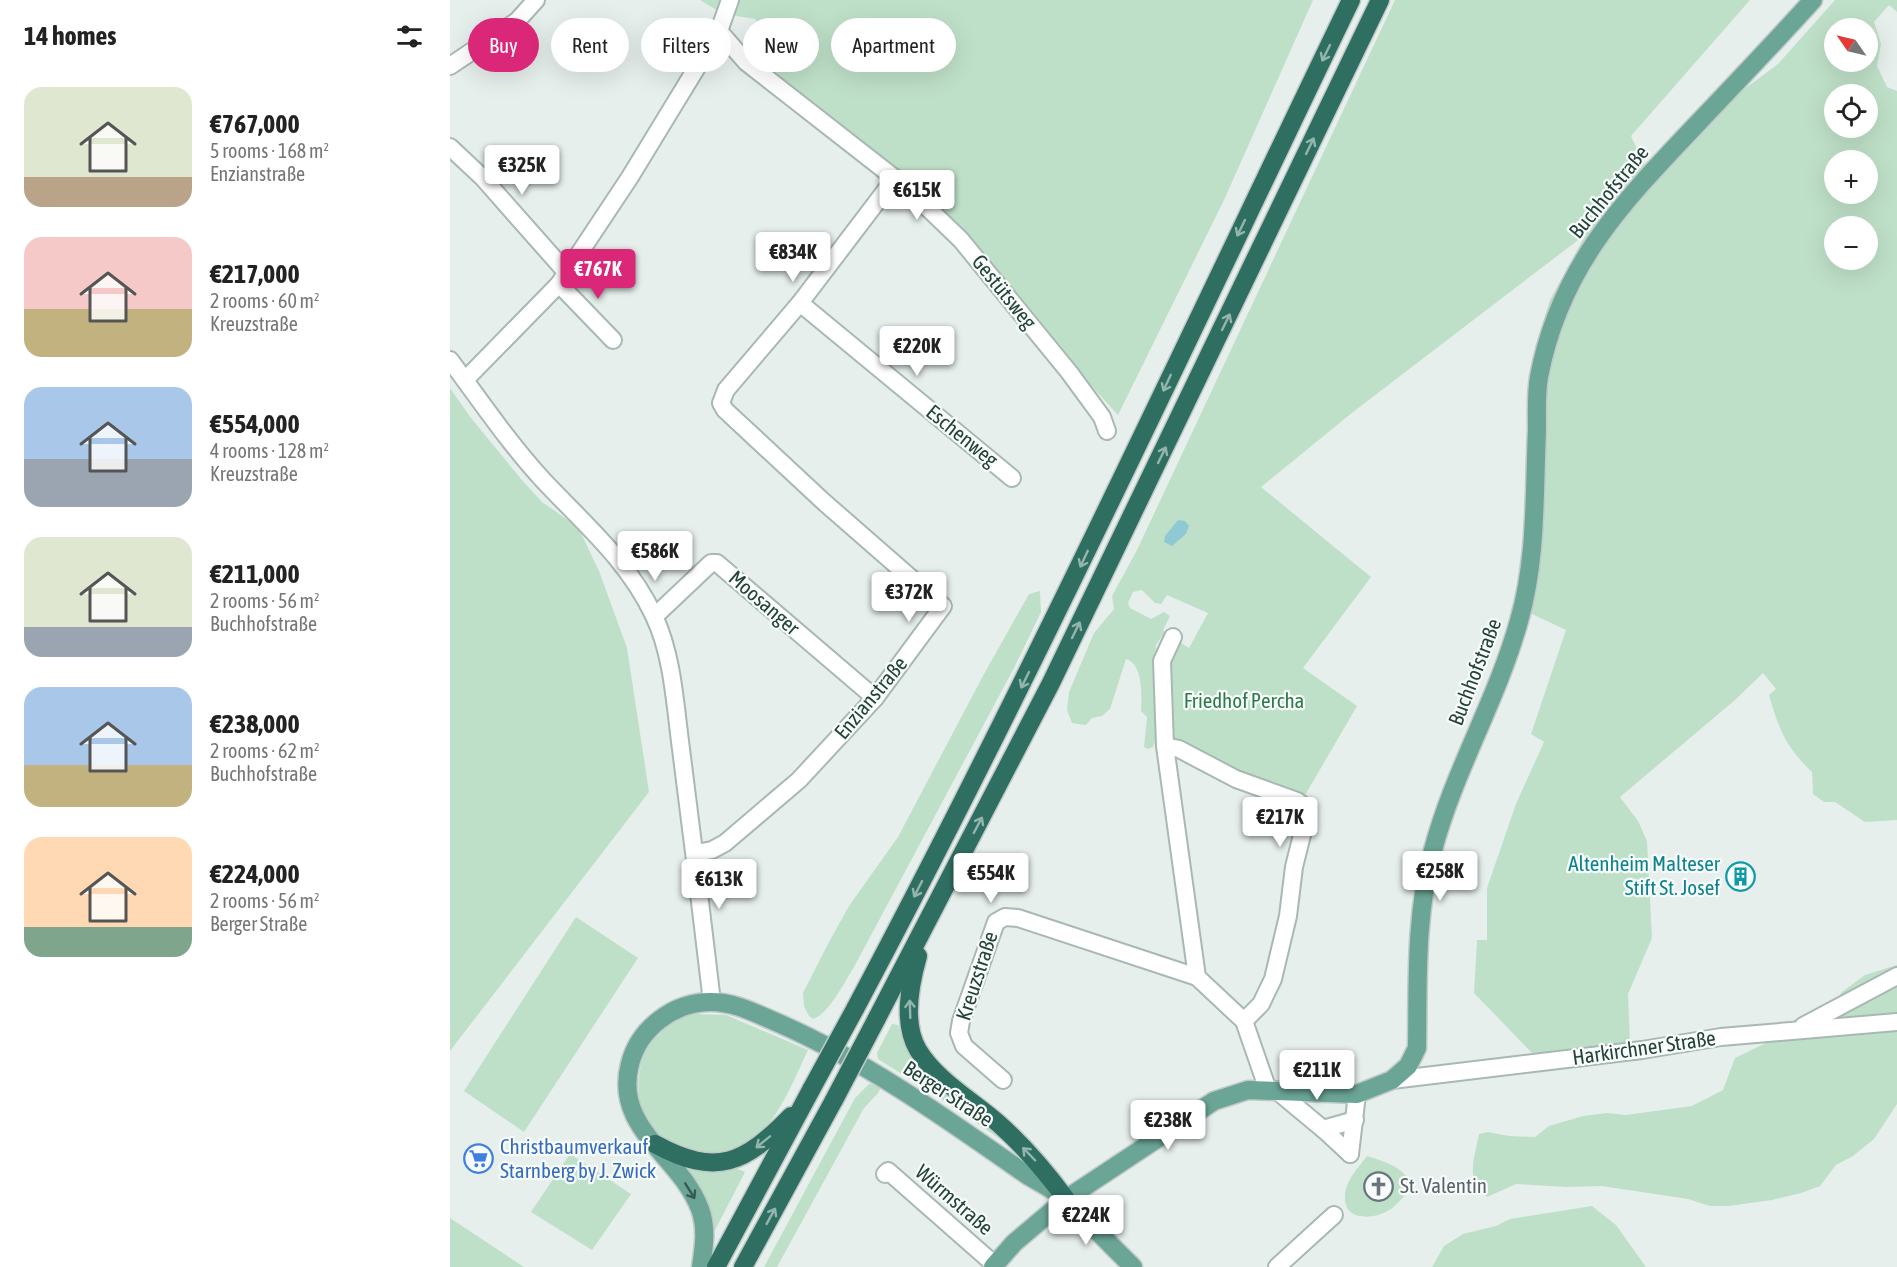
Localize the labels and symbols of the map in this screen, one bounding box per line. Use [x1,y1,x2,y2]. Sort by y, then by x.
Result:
north arrow [1824,18,1878,72]
one-way arrow [1319,43,1331,61]
one-way arrow [1305,138,1316,156]
street label: Buchhofstraße [1564,140,1653,243]
pin: €325K [480,145,564,196]
pin: €615K [875,170,959,221]
one-way arrow [1235,219,1246,237]
pin: €834K [751,232,835,283]
pin: €767K [556,249,640,300]
street label: Gestütsweg [968,249,1042,333]
one-way arrow [1220,314,1232,332]
pin: €220K [875,326,959,377]
one-way arrow [1161,373,1173,391]
street label: Eschenweg [922,399,1003,471]
one-way arrow [1156,446,1168,464]
pin: €586K [613,531,697,582]
one-way arrow [1077,550,1089,568]
street label: Moosanger [725,565,805,640]
pin: €372K [867,572,951,623]
street label: Buchhofstraße [1443,615,1505,728]
one-way arrow [1071,622,1083,640]
street label: Enzianstraße [829,651,912,743]
one-way arrow [1019,670,1030,688]
park label: Friedhof Percha [1184,688,1304,712]
pin: €217K [1238,797,1322,848]
one-way arrow [972,817,984,834]
pin: €258K [1398,851,1482,902]
place label: Altenheim Malteser Stift St. Josef [1568,851,1721,899]
pin: €554K [949,853,1033,904]
pin: €613K [677,859,761,910]
building icon: Altenheim Malteser Stift St. Josef [1725,860,1757,892]
one-way arrow [912,879,923,897]
street label: Kreuzstraße [950,928,1002,1023]
one-way arrow [905,999,916,1019]
street label: Harkirchner Straße [1571,1025,1717,1069]
pin: €211K [1275,1050,1359,1101]
street label: Berger Straße [899,1055,998,1131]
pin: €238K [1126,1100,1210,1151]
place label: Christbaumverkauf Starnberg by J. Zwick [500,1134,656,1182]
one-way arrow [755,1136,771,1149]
supermarket icon: Christbaumverkauf Starnberg by J. Zwick [463,1143,495,1175]
one-way arrow [1022,1146,1037,1161]
street label: Würmstraße [911,1159,998,1239]
church icon: St. Valentin [1363,1170,1395,1202]
place label: St. Valentin [1400,1173,1487,1197]
one-way arrow [684,1183,697,1200]
pin: €224K [1044,1195,1128,1246]
one-way arrow [765,1208,777,1225]

